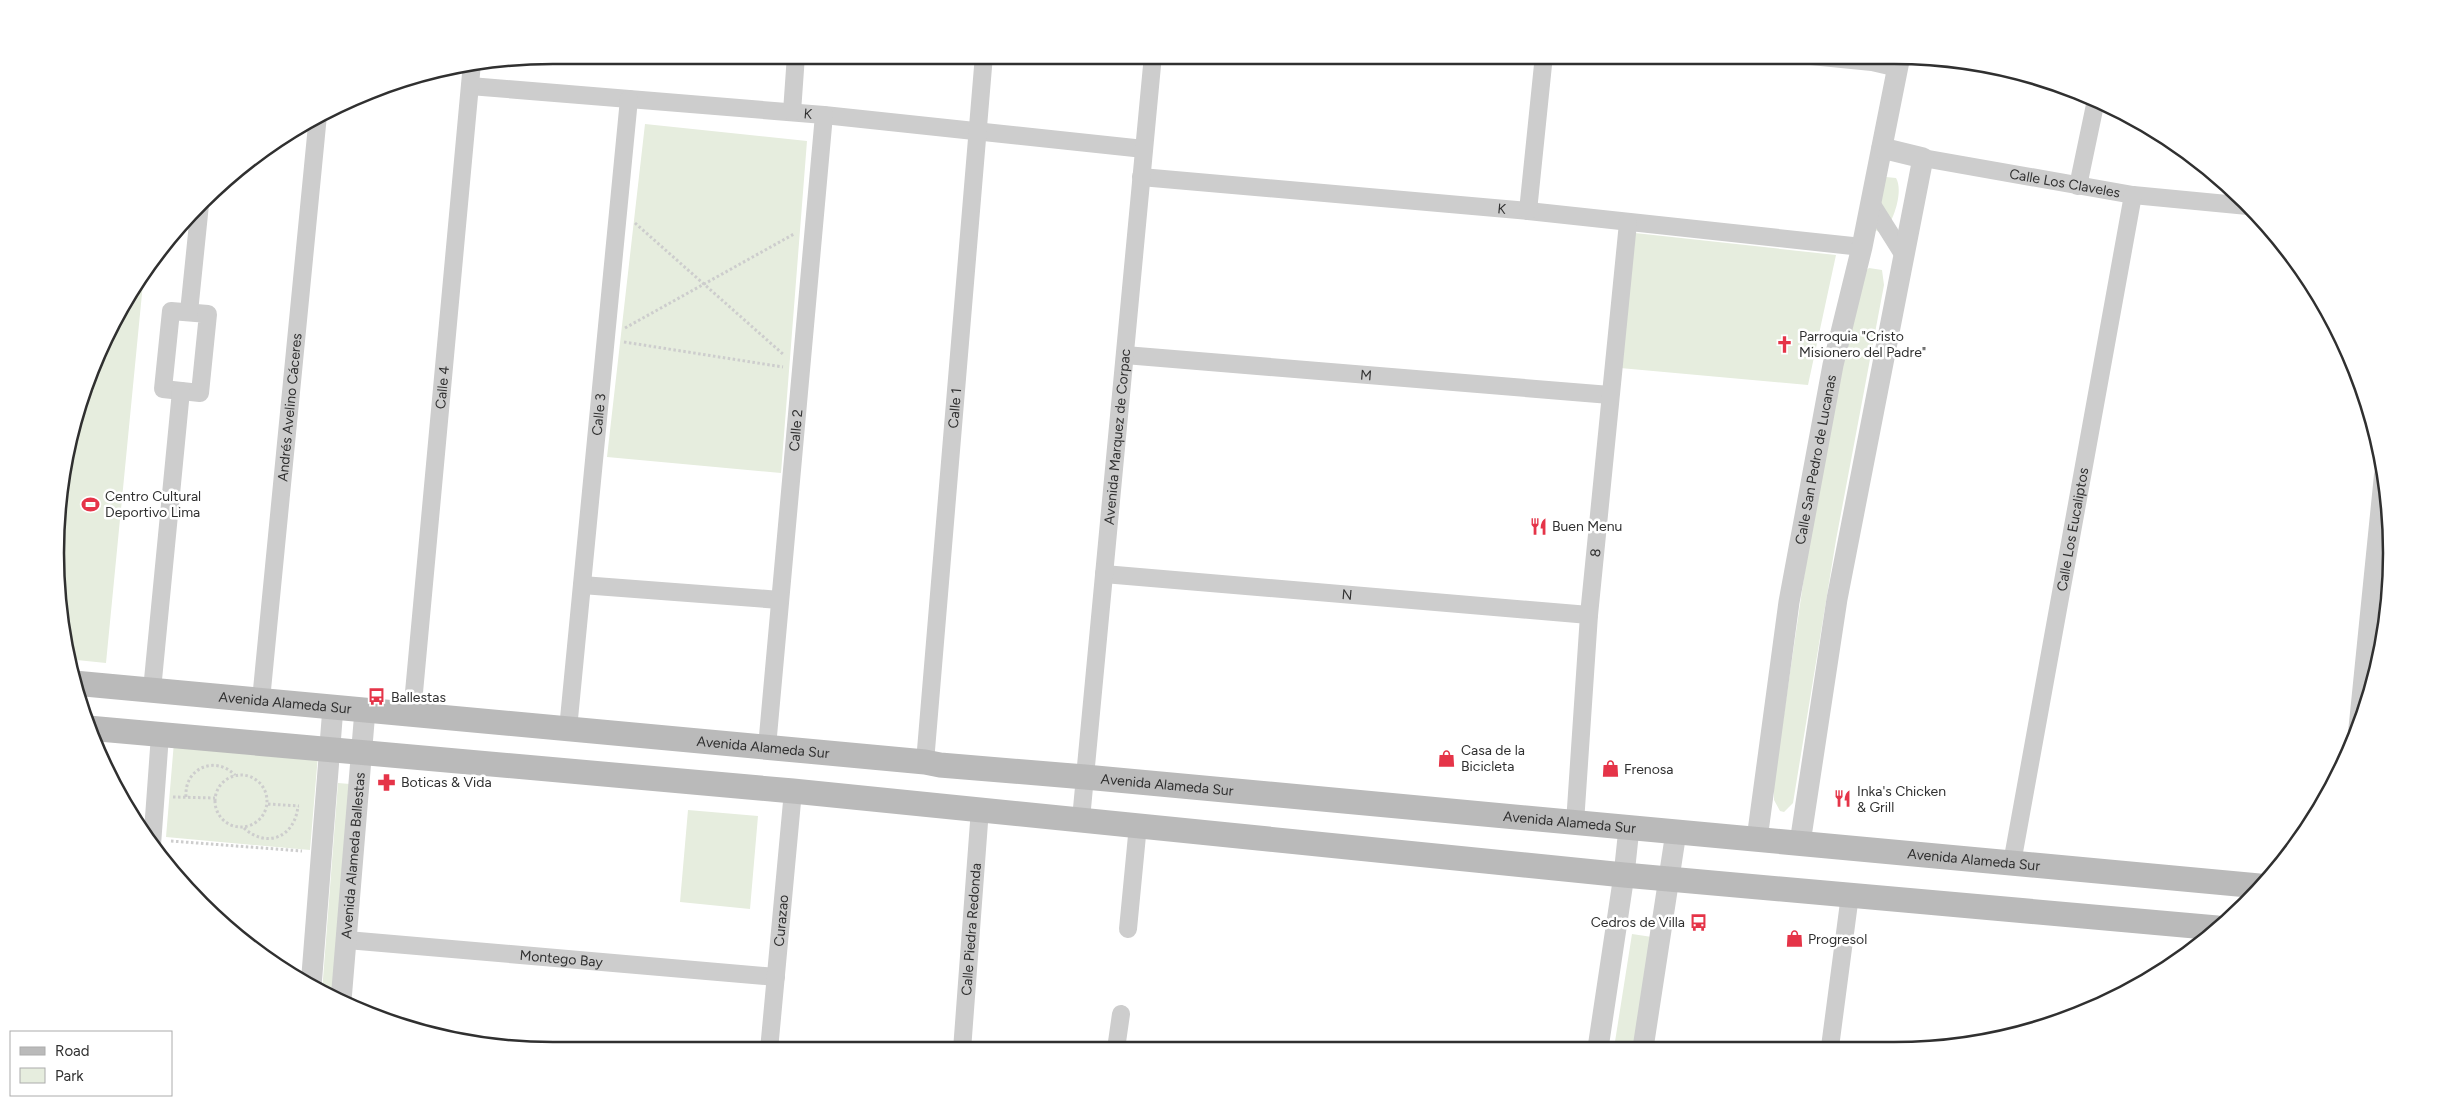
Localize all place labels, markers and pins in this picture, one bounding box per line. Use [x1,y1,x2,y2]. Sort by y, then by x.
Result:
place label: Parroquia "Cristo Misionero del Padre" [1799,328,1926,361]
church icon: Parroquia "Cristo Misionero del Padre" [1775,334,1795,354]
place label: Centro Cultural Deportivo Lima [105,488,201,521]
sports icon: Centro Cultural Deportivo Lima [81,494,101,514]
restaurant icon: Buen Menu [1528,516,1548,536]
place label: Buen Menu [1552,518,1622,535]
bus stop icon: Ballestas [367,687,387,707]
place label: Ballestas [391,689,446,706]
place label: Casa de la Bicicleta [1461,742,1525,775]
shop icon: Casa de la Bicicleta [1437,748,1457,768]
shop icon: Frenosa [1600,759,1620,779]
place label: Frenosa [1624,761,1673,778]
pharmacy icon: Boticas & Vida [377,772,397,792]
place label: Boticas & Vida [401,774,492,791]
place label: Inka's Chicken & Grill [1857,783,1946,816]
restaurant icon: Inka's Chicken & Grill [1833,789,1853,809]
bus stop icon: Cedros de Villa [1689,912,1709,932]
place label: Cedros de Villa [1591,914,1685,931]
shop icon: Progresol [1784,929,1804,949]
place label: Progresol [1808,931,1867,948]

